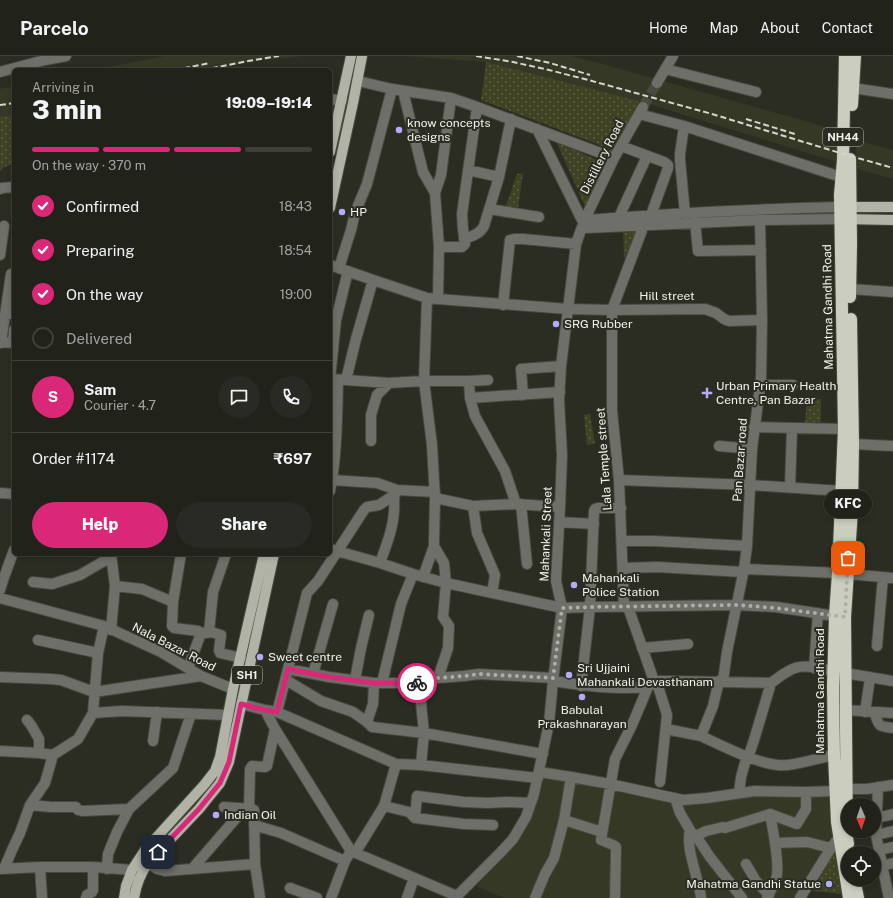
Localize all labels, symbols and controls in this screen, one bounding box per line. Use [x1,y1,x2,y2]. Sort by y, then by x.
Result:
text: Parcelo [20,17,89,39]
text: Home [649,20,688,36]
text: Map [710,20,738,36]
text: About [760,20,800,36]
text: Contact [822,20,873,36]
text: Arriving in [32,80,94,95]
text: 3 min [32,94,102,125]
text: 19:09–19:14 [225,94,312,111]
place label: know concepts designs [407,116,491,144]
street label: Distillery Road [577,118,627,196]
marker: know concepts designs [394,125,404,135]
road number: NH44 [823,128,863,146]
text: On the way · 370 m [32,158,146,173]
icon: check [32,195,54,217]
text: Confirmed [66,198,139,215]
text: 18:43 [279,199,312,214]
place label: HP [350,205,367,219]
marker: HP [337,207,347,217]
icon: check [32,239,54,261]
text: Preparing [66,242,135,259]
text: 18:54 [279,243,312,258]
street label: Mahatma Gandhi Road [820,244,836,370]
icon: check [32,283,54,305]
text: On the way [66,286,143,303]
text: 19:00 [280,287,312,302]
street label: Hill street [639,289,695,303]
place label: SRG Rubber [564,317,633,331]
marker: SRG Rubber [551,319,561,329]
text: Delivered [66,330,132,347]
button: chat [218,376,260,418]
button: phone [270,376,312,418]
place label: Urban Primary Health Centre, Pan Bazar [716,379,836,407]
text: Sam [84,381,116,398]
marker: Urban Primary Health Centre, Pan Bazar [701,387,713,399]
text: S [48,388,58,405]
text: Courier · 4.7 [84,398,156,413]
street label: Lala Temple street [593,407,615,511]
street label: Pan Bazar road [730,418,750,502]
text: Order #1174 [32,450,115,467]
text: ₹697 [273,450,312,467]
street label: Mahankali Street [537,486,555,582]
callout: KFC [824,490,872,518]
text: KFC [834,496,862,511]
button: Help [32,502,168,548]
button: Share [176,502,312,548]
pin [831,541,865,575]
icon: bag [837,547,859,569]
place label: Mahankali Police Station [582,571,659,599]
marker: Mahankali Police Station [569,580,579,590]
street label: Nala Bazar Road [130,620,218,674]
street label: Mahatma Gandhi Road [813,628,827,754]
place label: Sweet centre [268,650,342,664]
marker: Sweet centre [255,652,265,662]
place label: Sri Ujjaini Mahankali Devasthanam [577,661,713,689]
courier [397,663,437,703]
road number: SH1 [232,666,262,684]
marker: Sri Ujjaini Mahankali Devasthanam [564,670,574,680]
icon: bike [406,672,428,694]
marker: Babulal Prakashnarayan [577,692,587,702]
place label: Babulal Prakashnarayan [537,703,627,731]
north arrow [841,798,881,838]
map controls [841,798,881,886]
place label: Indian Oil [224,808,277,822]
marker: Indian Oil [211,810,221,820]
pin [141,835,175,869]
icon: home [147,841,169,863]
button: locate [841,846,881,886]
place label: Mahatma Gandhi Statue [686,877,821,891]
marker: Mahatma Gandhi Statue [824,879,834,889]

